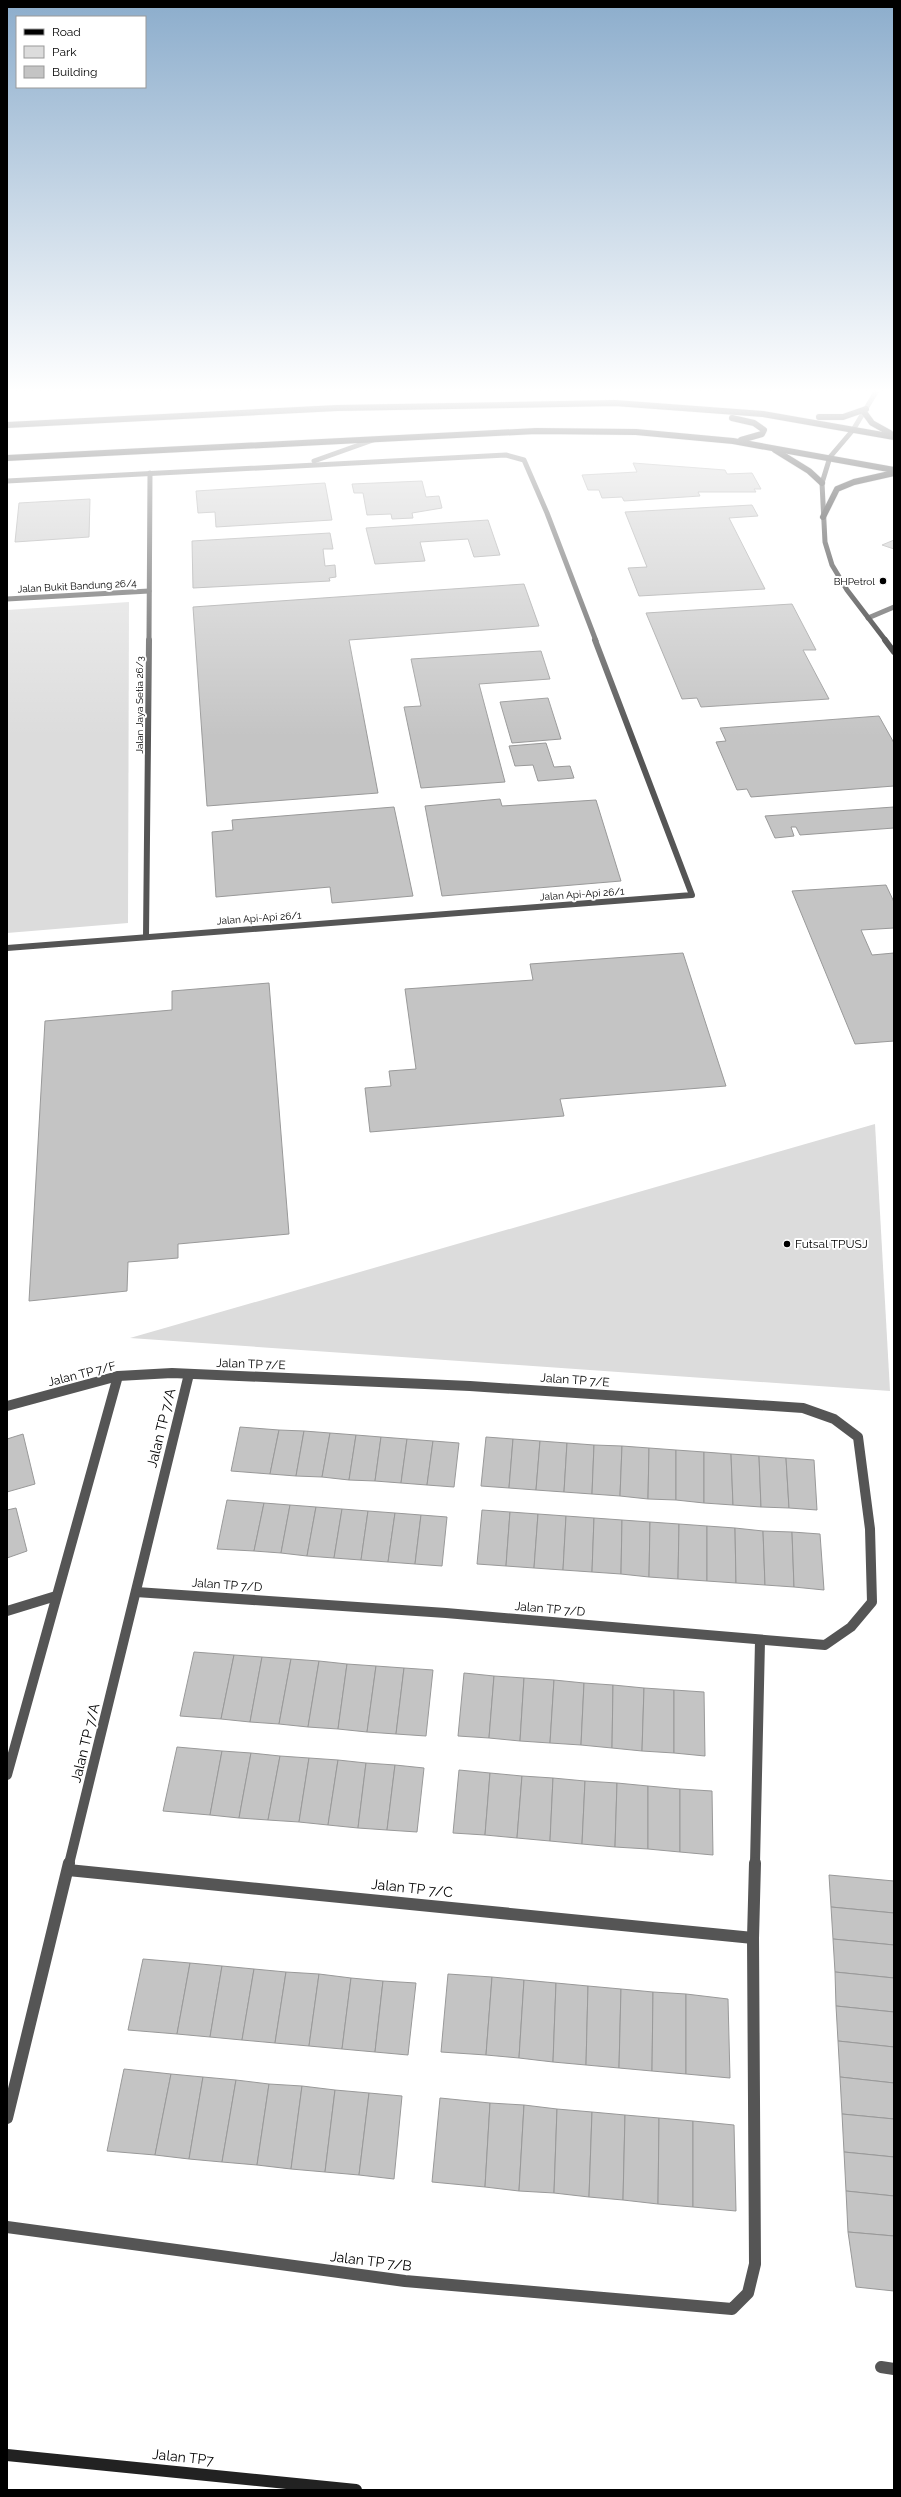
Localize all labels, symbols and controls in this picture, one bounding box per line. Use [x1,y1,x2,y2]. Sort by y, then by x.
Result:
legend [16,16,146,88]
text: Road [52,25,81,39]
text: Park [52,45,77,59]
text: Building [52,65,98,79]
place label: BHPetrol [834,576,875,587]
marker: BHPetrol [878,576,888,586]
street label: Jalan Bukit Bandung 26/4 [17,577,137,595]
street label: Jalan Jaya Setia 26/3 [134,656,145,754]
street label: Jalan Api-Api 26/1 [539,886,625,902]
street label: Jalan Api-Api 26/1 [216,910,302,926]
place label: Futsal TPUSJ [795,1237,868,1251]
marker: Futsal TPUSJ [782,1239,792,1249]
street label: Jalan TP 7/E [216,1356,286,1372]
street label: Jalan TP 7/F [47,1359,117,1389]
street label: Jalan TP 7/E [540,1371,610,1389]
street label: Jalan TP 7/A [143,1386,179,1469]
street label: Jalan TP 7/D [191,1576,263,1594]
street label: Jalan TP 7/D [514,1599,586,1619]
street label: Jalan TP 7/A [67,1701,103,1784]
street label: Jalan TP 7/C [370,1876,454,1900]
street label: Jalan TP 7/B [329,2248,413,2274]
street label: Jalan TP7 [151,2446,215,2468]

